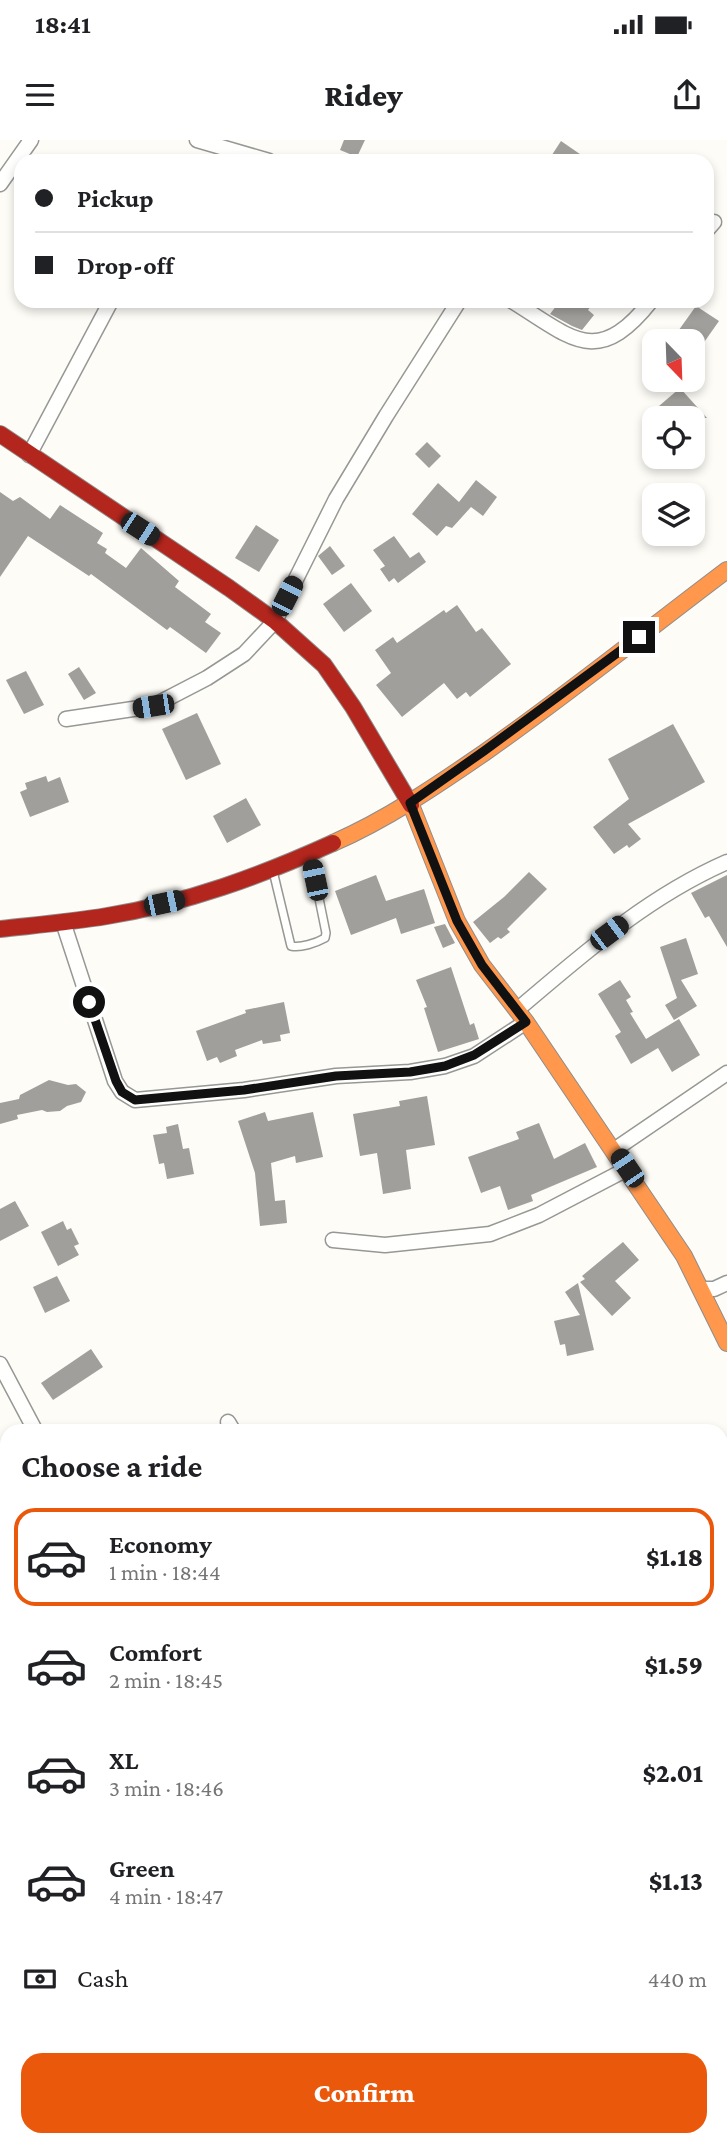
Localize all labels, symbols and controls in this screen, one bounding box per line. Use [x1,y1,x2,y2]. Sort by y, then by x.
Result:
text: 18:41 [35,10,91,39]
icon: menu [21,76,59,114]
icon: share [668,76,706,114]
text: Ridey [324,77,403,113]
text: Pickup [77,184,154,213]
text: Drop-off [77,251,174,280]
north arrow [642,329,705,392]
map controls [642,329,705,546]
button: locate [642,406,705,469]
button: layers [642,483,705,546]
car [117,509,164,549]
car [269,573,306,619]
route end [623,621,655,653]
car [131,692,176,720]
car [301,857,330,903]
car [142,888,187,918]
car [586,912,633,954]
route start [73,986,105,1018]
car [607,1145,648,1191]
text: Choose a ride [21,1448,202,1484]
icon: car [25,1526,88,1589]
text: Economy [109,1530,212,1559]
text: $1.18 [646,1543,703,1572]
text: 1 min · 18:44 [109,1559,221,1585]
icon: car [25,1634,88,1697]
text: Comfort [109,1638,202,1667]
text: $1.59 [644,1651,703,1680]
text: 2 min · 18:45 [109,1667,223,1693]
icon: car [25,1742,88,1805]
text: XL [109,1746,138,1775]
text: $2.01 [643,1759,703,1788]
text: 3 min · 18:46 [109,1775,224,1801]
icon: car [25,1850,88,1913]
text: Green [109,1854,175,1883]
text: $1.13 [649,1867,703,1896]
text: 4 min · 18:47 [109,1883,223,1909]
icon: cash [21,1960,59,1998]
text: Cash [77,1964,128,1993]
text: 440 m [648,1966,707,1992]
button: Confirm [21,2053,707,2133]

